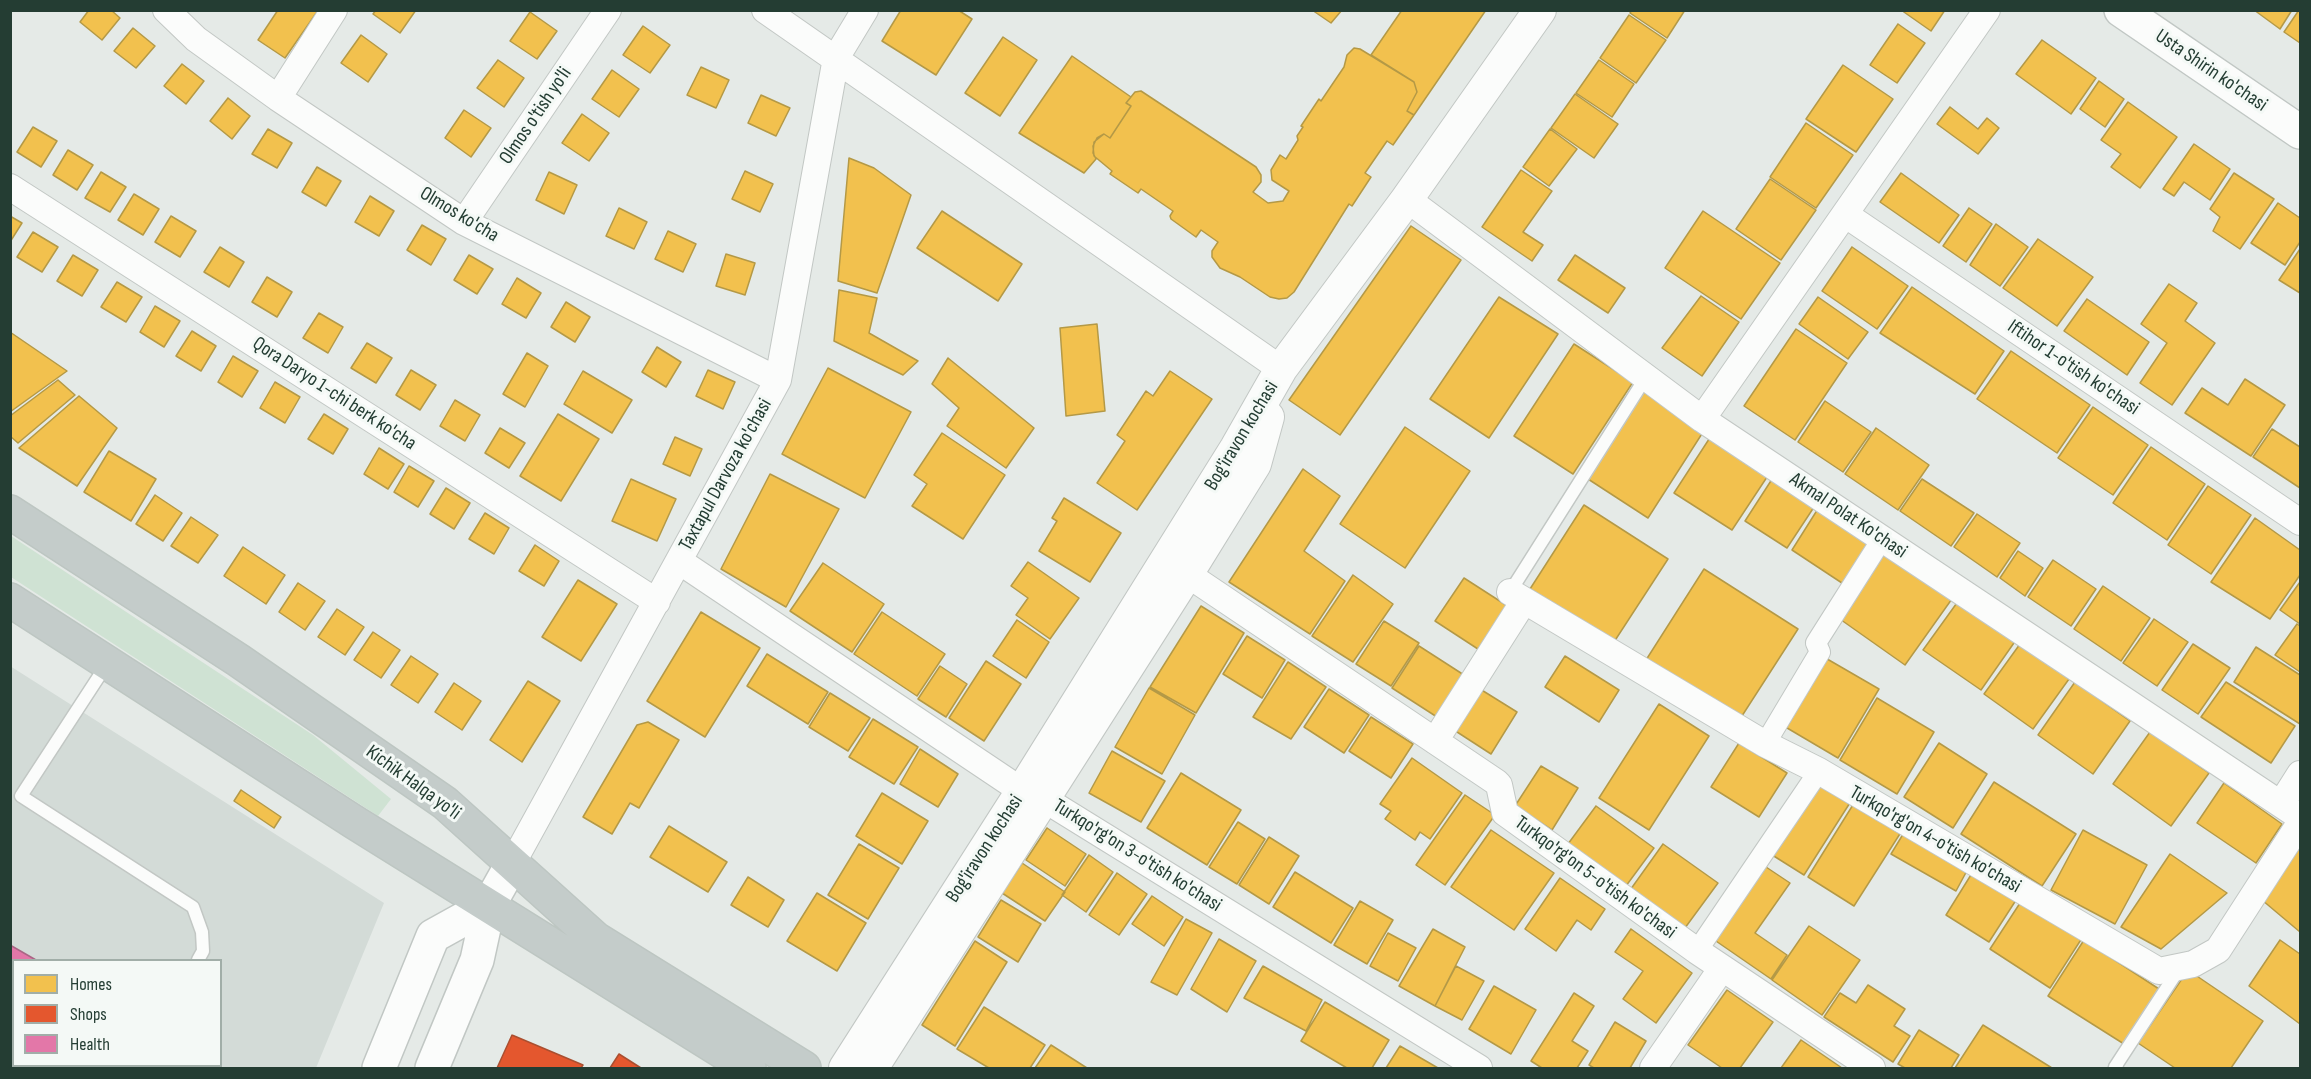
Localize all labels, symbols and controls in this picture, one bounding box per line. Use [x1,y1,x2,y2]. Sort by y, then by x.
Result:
street label: Usta Shirin ko'chasi [2150,25,2272,117]
street label: Olmos o'tish yo'li [495,63,577,169]
street label: Olmos ko'cha [415,182,503,248]
street label: Iftihor 1-o'tish ko'chasi [2003,315,2143,421]
street label: Qora Daryo 1-chi berk ko'cha [248,332,420,456]
street label: Bog'iravon kochasi [1200,377,1284,495]
street label: Taxtapul Darvoza ko'chasi [674,395,778,555]
street label: Akmal Polat Ko'chasi [1785,468,1911,564]
street label: Kichik Halqa yo'li [361,741,465,825]
street label: Turkqo'rg'on 4-o'tish ko'chasi [1845,781,2025,899]
street label: Bog'iravon kochasi [941,791,1029,907]
street label: Turkqo'rg'on 3-o'tish ko'chasi [1048,794,1226,918]
street label: Turkqo'rg'on 5-o'tish ko'chasi [1510,811,1680,945]
legend [12,959,222,1067]
text: Homes [70,974,112,995]
text: Shops [70,1004,107,1025]
text: Health [70,1034,110,1055]

